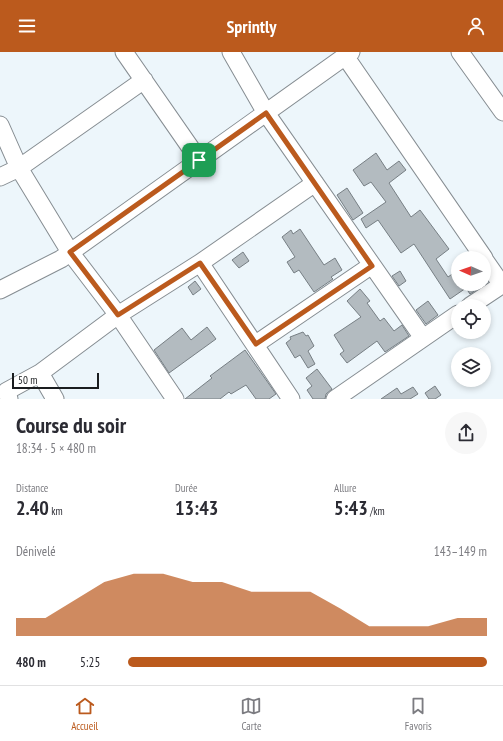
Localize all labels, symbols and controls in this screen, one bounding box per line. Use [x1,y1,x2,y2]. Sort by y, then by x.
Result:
icon: menu [16,15,38,37]
text: Sprintly [226,15,277,38]
icon: person [465,15,487,37]
pin [182,143,216,177]
icon: arrive [188,149,210,171]
north arrow [451,251,491,291]
map controls [451,251,491,387]
button: locate [451,299,491,339]
button: layers [451,347,491,387]
scale bar [12,371,99,390]
text: 50 m [18,373,37,387]
text: Course du soir [16,411,126,439]
button: share [445,412,487,454]
text: 18:34 · 5 × 480 m [16,440,96,457]
text: Distance [16,481,48,495]
text: Durée [175,481,198,495]
text: Allure [334,481,357,495]
text: 2.40 [16,495,49,521]
text: 13:43 [175,495,218,521]
text: 5:43 [334,495,368,521]
text: km [49,504,63,518]
text: /km [368,504,385,518]
text: Dénivelé [16,543,56,560]
text: 143–149 m [434,543,487,560]
text: 480 m [16,654,46,671]
text: 5:25 [80,654,100,671]
tab: Accueil [71,695,98,733]
tab: Carte [240,695,262,733]
tab: Favoris [405,695,432,733]

